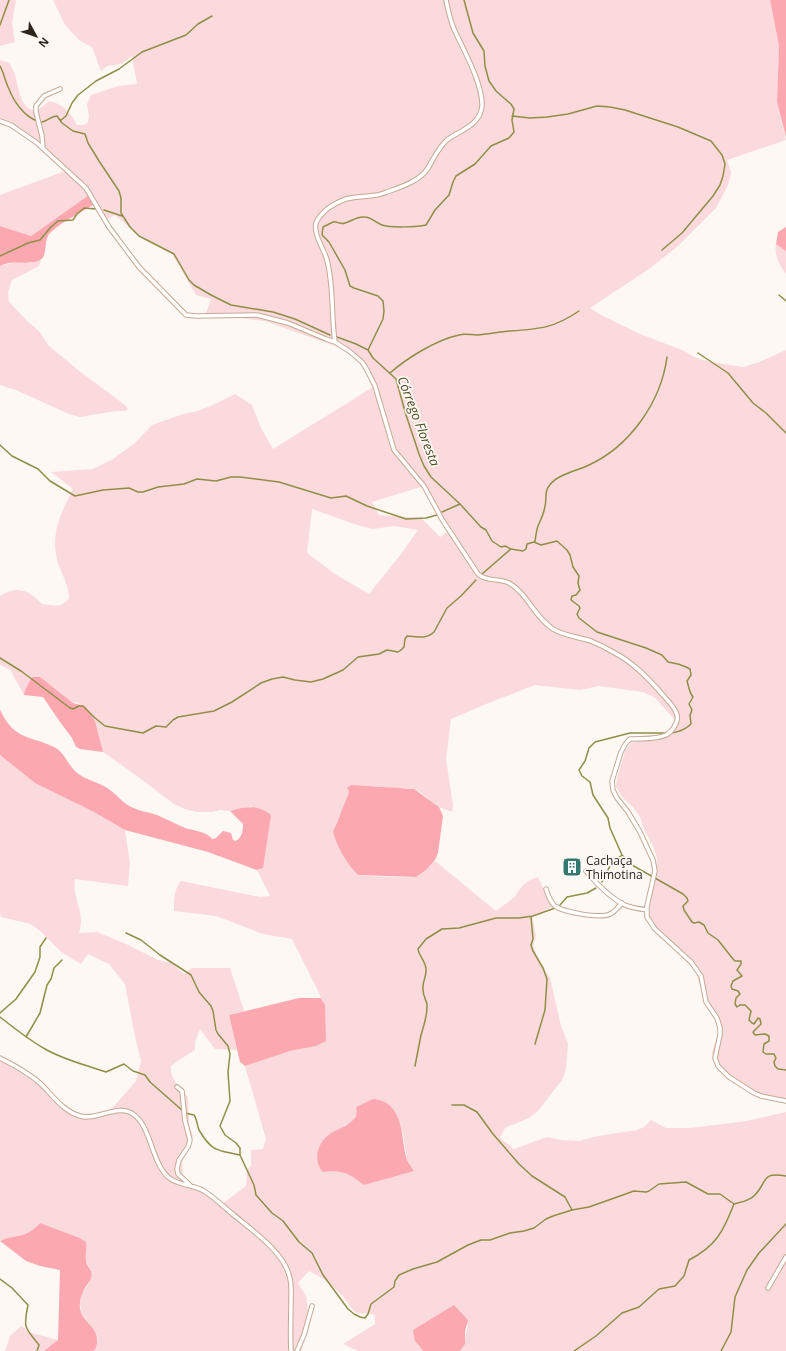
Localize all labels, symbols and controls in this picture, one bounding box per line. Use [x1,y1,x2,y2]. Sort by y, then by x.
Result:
north arrow [16,16,56,56]
text: N [35,34,53,51]
water label: Córrego Floresta [394,374,445,469]
place label: Cachaça Thimotina [586,852,643,883]
building icon: Cachaça Thimotina [561,856,583,878]

